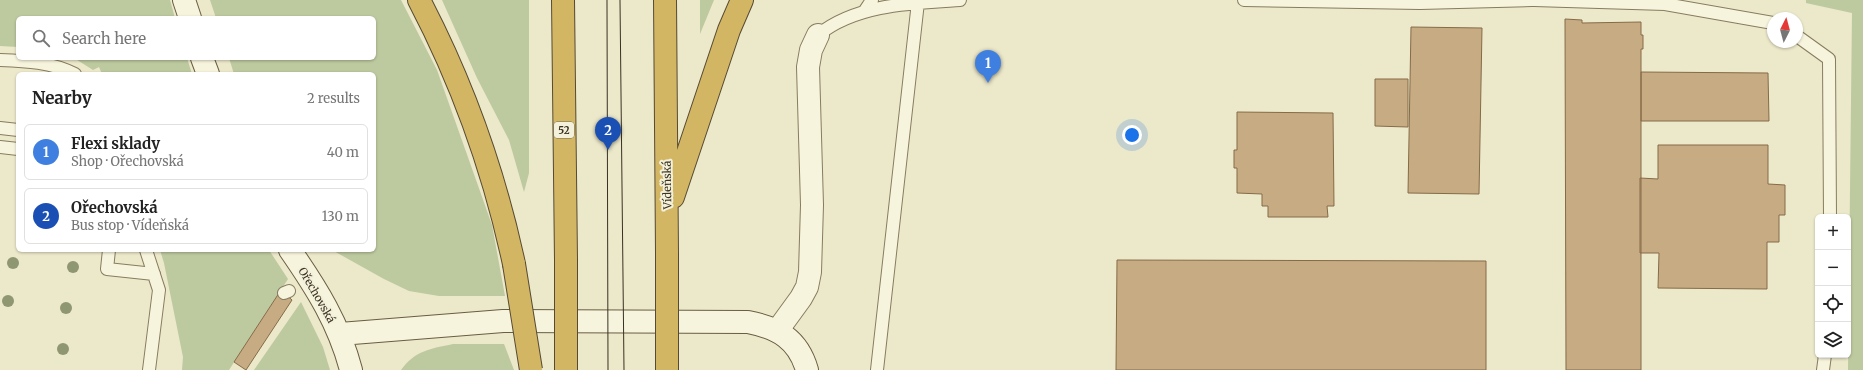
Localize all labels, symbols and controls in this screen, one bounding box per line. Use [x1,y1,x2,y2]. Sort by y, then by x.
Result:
north arrow [1767,12,1803,48]
search box [16,16,376,60]
icon: search [30,27,52,49]
text: Search here [62,29,146,48]
pin: 1 [975,50,1001,83]
text: Nearby [32,87,92,109]
text: 2 results [307,90,360,107]
pin: 2 [595,117,621,150]
road number: 52 [554,122,574,138]
your location [1122,125,1142,145]
text: Flexi sklady [71,134,160,153]
text: 1 [43,144,49,161]
text: 40 m [327,144,359,161]
text: Shop · Ořechovská [71,153,184,170]
street label: Vídeňská [660,161,674,210]
text: Ořechovská [71,198,158,217]
text: 2 [42,208,50,225]
text: 130 m [322,208,359,225]
map controls [1815,214,1851,358]
button: + [1815,214,1851,250]
text: Bus stop · Vídeňská [71,217,189,234]
button: − [1815,250,1851,286]
street label: Ořechovská [295,265,339,325]
button: locate [1815,286,1851,322]
button: layers [1815,322,1851,358]

